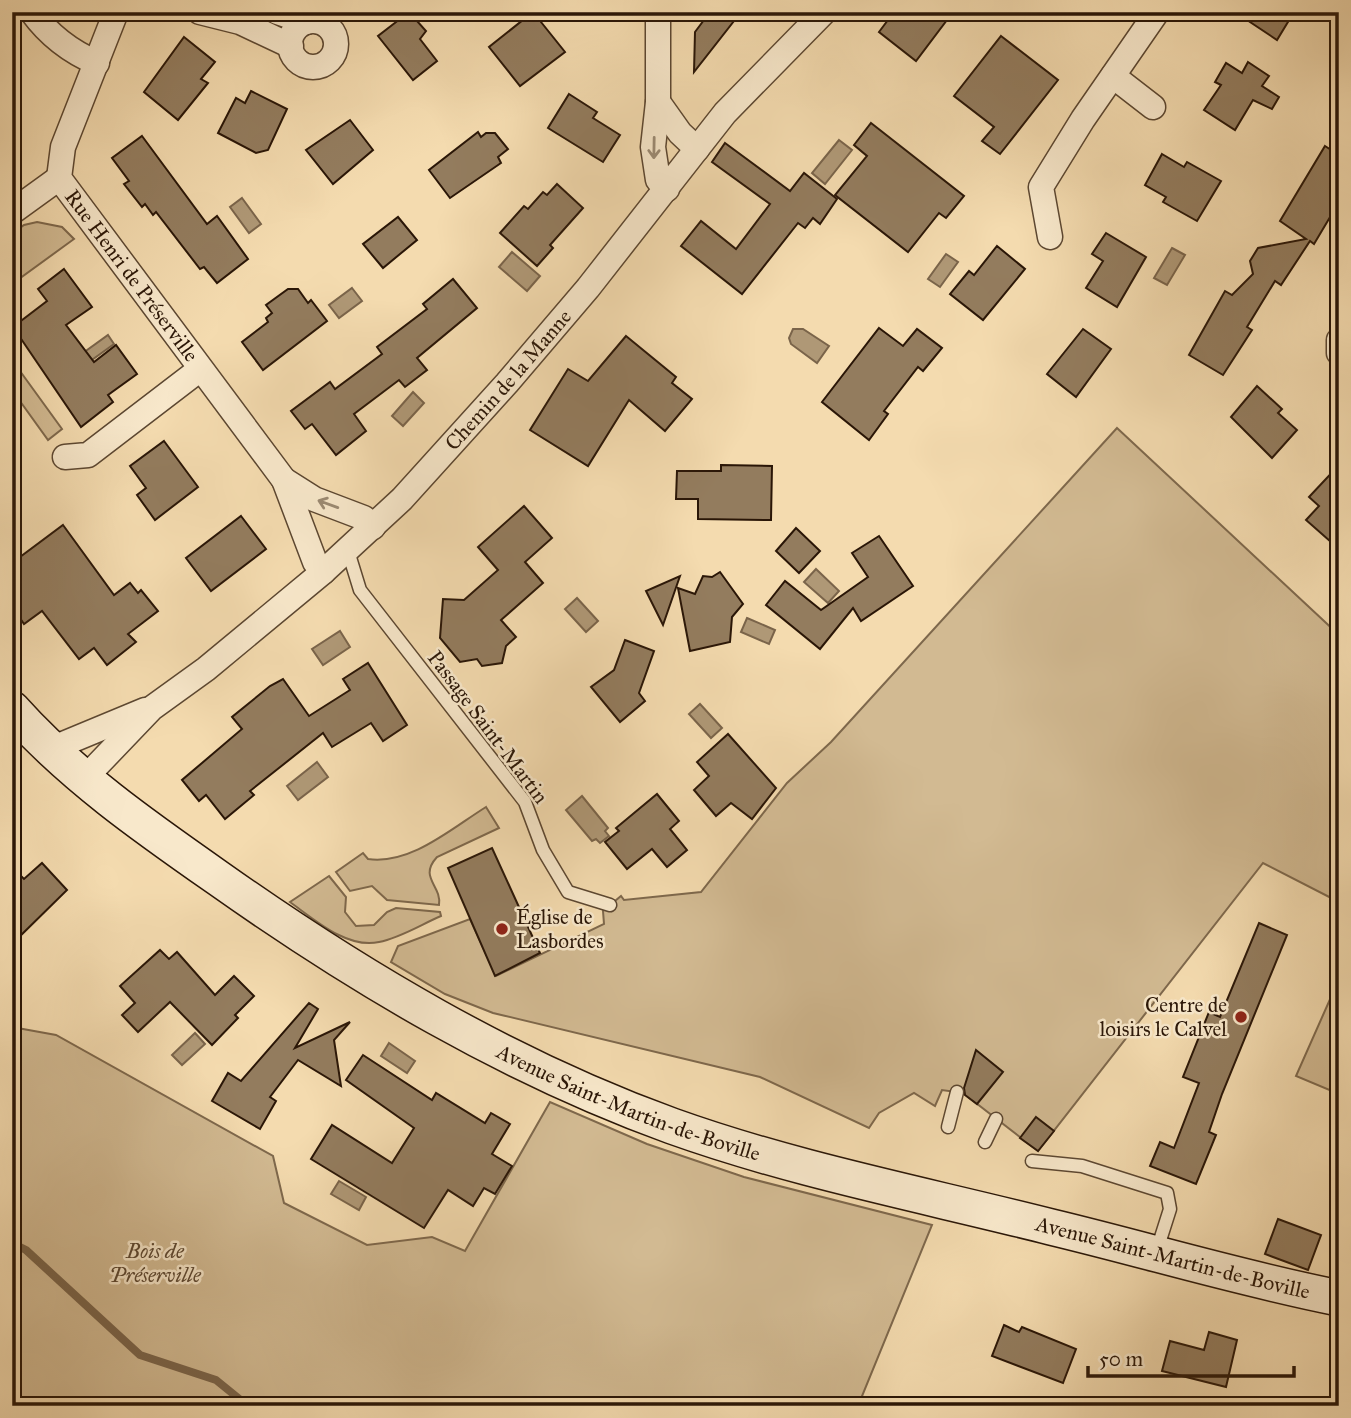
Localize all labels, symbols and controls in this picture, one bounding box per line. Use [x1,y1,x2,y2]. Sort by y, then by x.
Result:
one-way arrow [648,136,661,159]
street label: Rue Henri de Préserville [59,184,204,367]
street label: Chemin de la Manne [439,304,577,456]
one-way arrow [318,497,340,509]
street label: Passage Saint-Martin [422,645,554,809]
place label: Église de Lasbordes [516,903,604,954]
marker: Église de Lasbordes [494,921,510,937]
place label: Centre de loisirs le Calvel [1100,992,1227,1042]
marker: Centre de loisirs le Calvel [1233,1009,1249,1025]
street label: Avenue Saint-Martin-de-Boville [491,1038,763,1167]
street label: Avenue Saint-Martin-de-Boville [1032,1210,1312,1305]
park label: Bois de Préserville [109,1238,202,1288]
scale bar [1088,1334,1295,1378]
text: 50 m [1099,1346,1144,1372]

